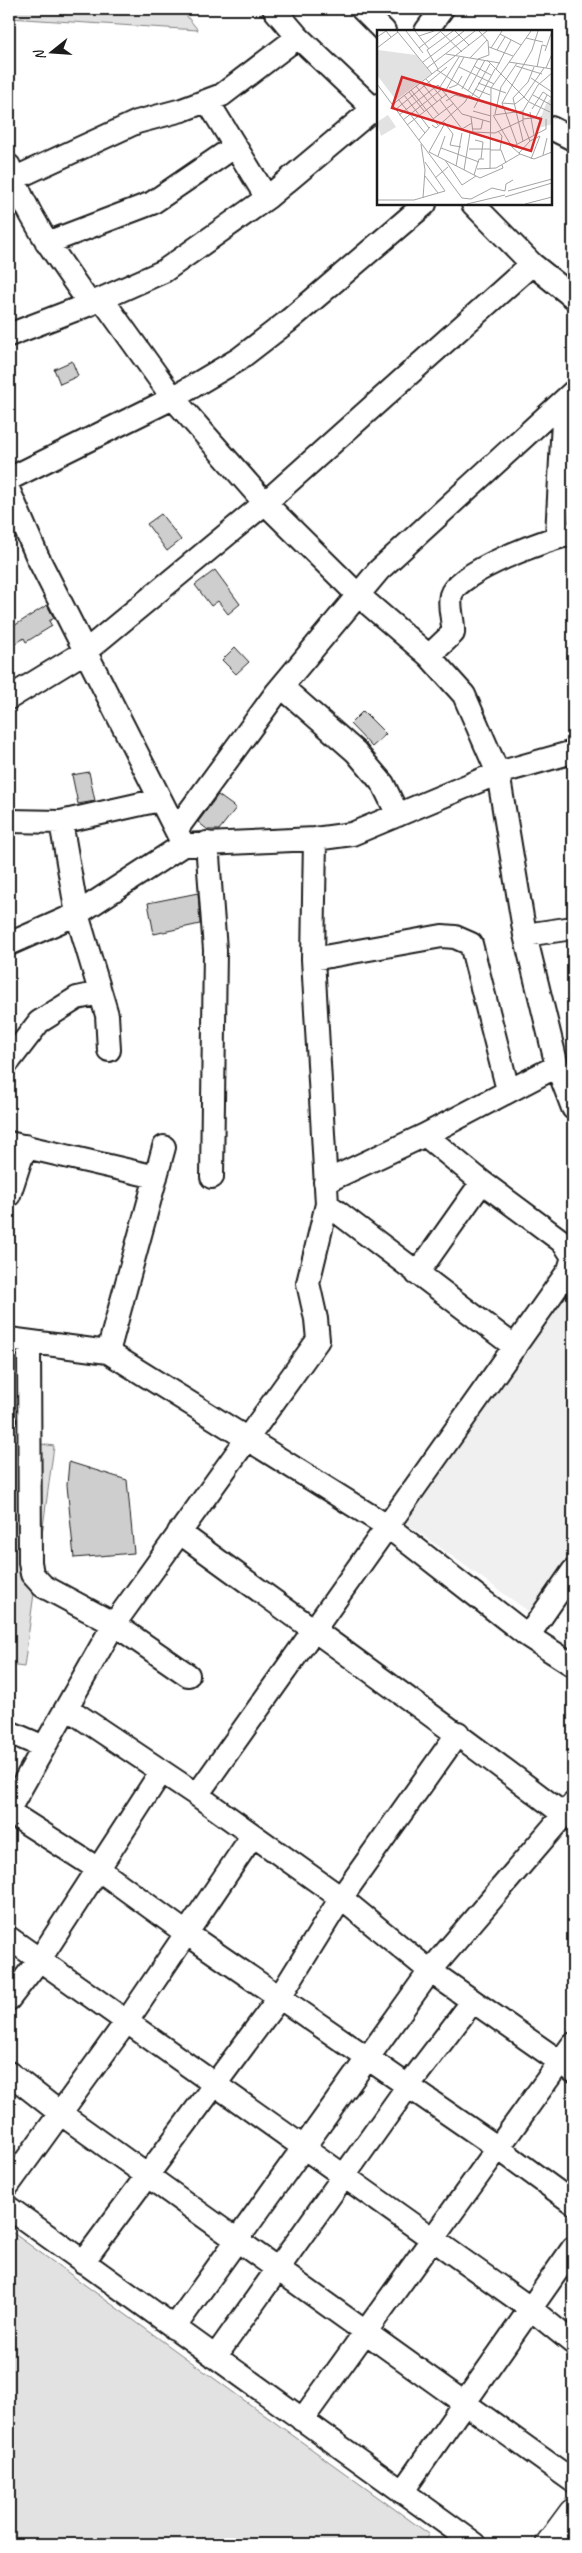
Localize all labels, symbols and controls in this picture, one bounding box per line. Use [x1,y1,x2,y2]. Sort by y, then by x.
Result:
north arrow [28,28,78,78]
inset map [377,30,552,205]
text: N [30,47,49,62]

